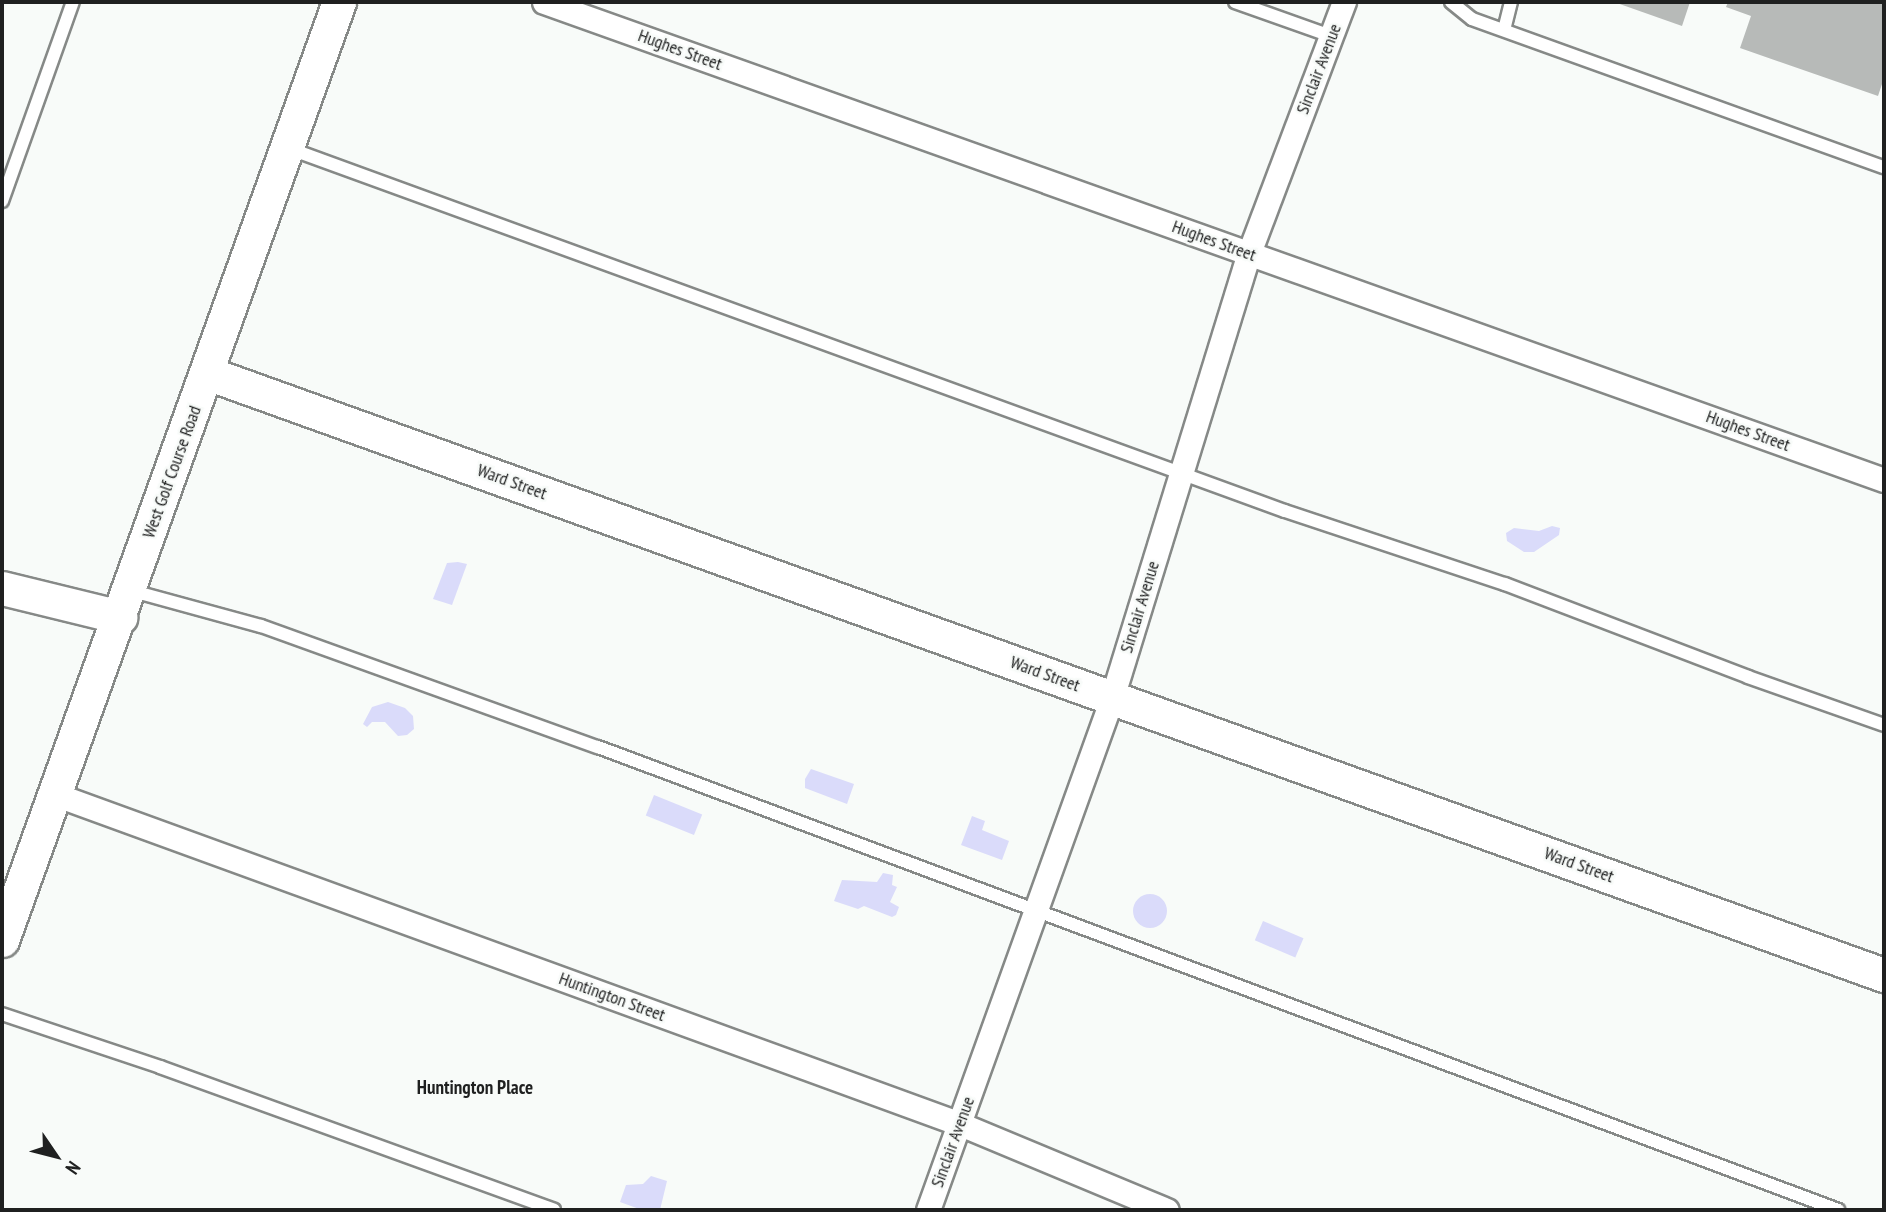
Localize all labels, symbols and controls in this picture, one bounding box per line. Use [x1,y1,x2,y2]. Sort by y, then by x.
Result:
street label: Sinclair Avenue [1292,21,1346,117]
street label: Hughes Street [635,25,725,75]
street label: Hughes Street [1169,216,1259,266]
street label: West Golf Course Road [138,403,206,541]
street label: Hughes Street [1703,406,1793,456]
street label: Ward Street [474,459,550,505]
street label: Sinclair Avenue [1116,558,1164,656]
street label: Ward Street [1007,651,1083,697]
street label: Ward Street [1541,842,1617,888]
street label: Huntington Street [556,968,668,1026]
district label: Huntington Place [417,1077,533,1099]
street label: Sinclair Avenue [927,1093,979,1191]
north arrow [21,1121,91,1191]
text: N [60,1157,86,1179]

